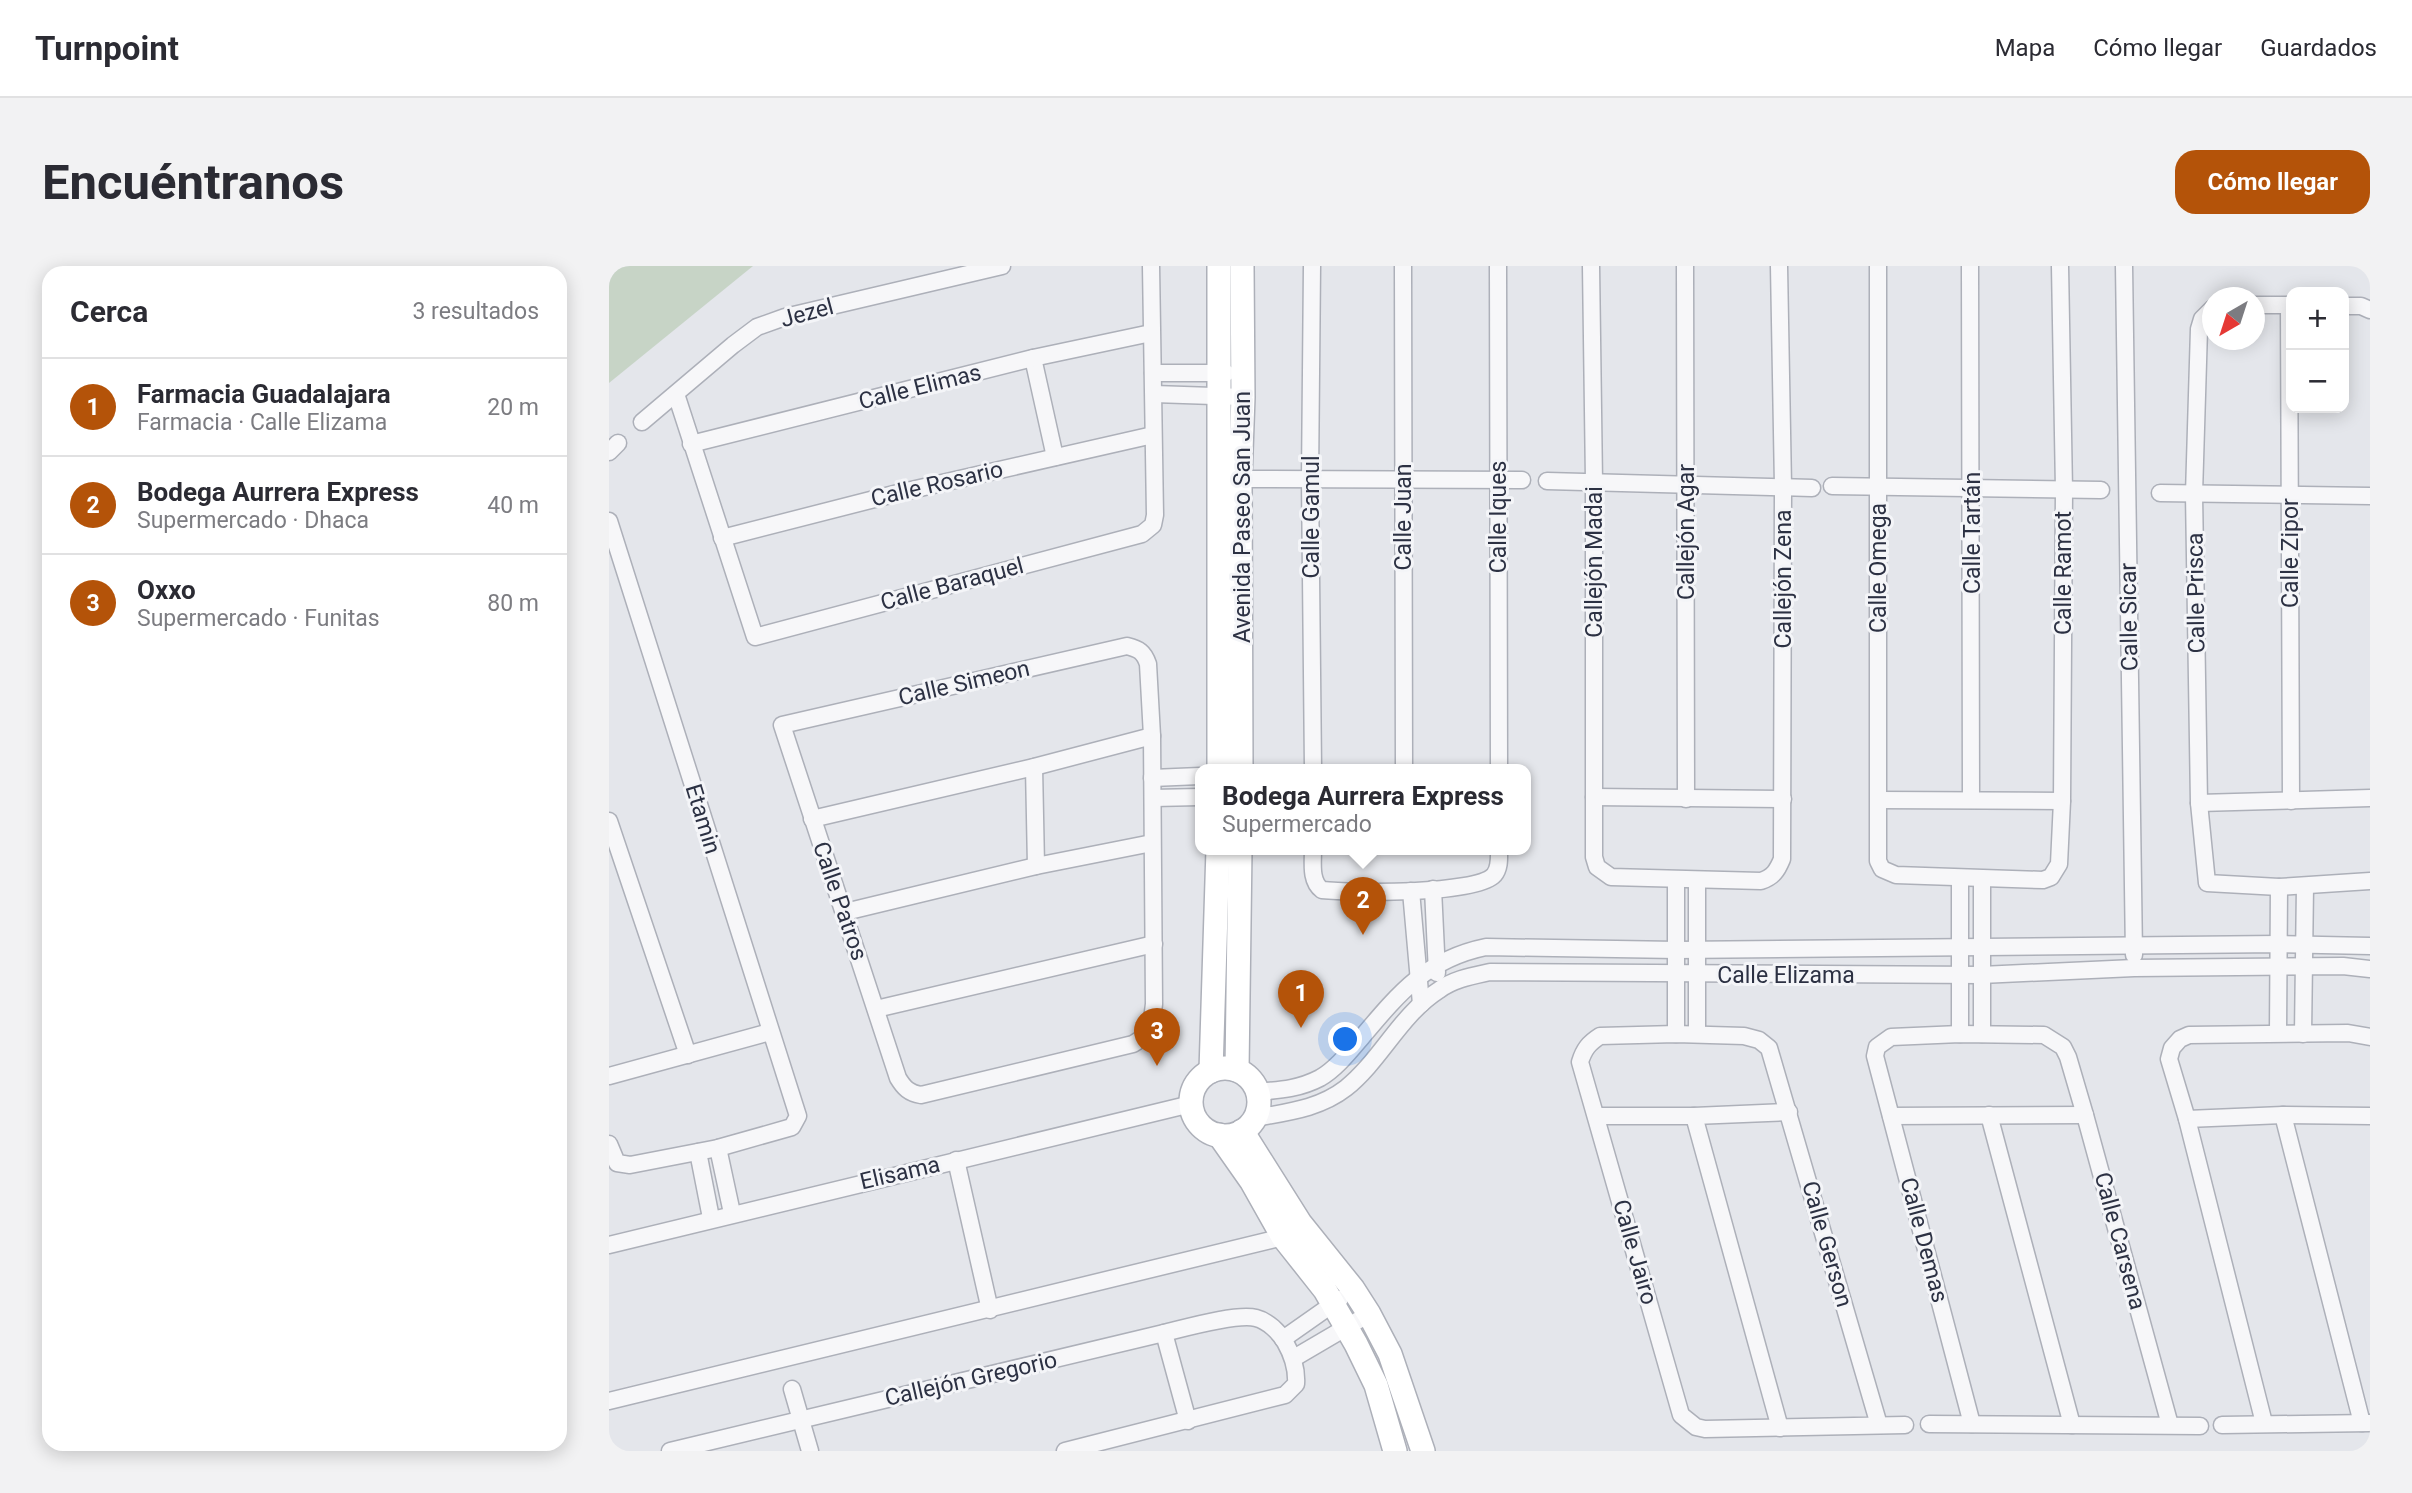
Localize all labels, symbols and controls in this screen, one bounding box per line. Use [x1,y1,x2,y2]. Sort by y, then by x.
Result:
text: Turnpoint [35,29,179,68]
text: Mapa [1995,34,2055,62]
text: Cómo llegar [2093,34,2222,62]
text: Guardados [2260,34,2377,62]
button: Cómo llegar [2175,150,2370,214]
text: Encuéntranos [42,154,344,211]
north arrow [2202,287,2265,350]
map controls [2286,287,2349,413]
button: + [2286,287,2349,350]
street label: Jezel [777,293,837,333]
text: Cerca [70,294,148,329]
text: 3 resultados [412,298,539,325]
button: − [2286,350,2349,413]
street label: Calle Elimas [856,359,984,415]
text: Farmacia Guadalajara [137,379,391,409]
street label: Avenida Paseo San Juan [1229,391,1256,643]
text: 1 [86,394,100,421]
text: 20 m [487,394,539,421]
text: Farmacia · Calle Elizama [137,409,387,436]
street label: Calle Gamul [1298,455,1325,579]
street label: Calle Rosario [868,456,1006,512]
street label: Calle Iques [1485,461,1512,573]
street label: Calle Juan [1390,463,1417,571]
street label: Callejón Agar [1673,464,1700,600]
street label: Calle Tartán [1959,472,1986,594]
text: Bodega Aurrera Express [137,477,419,507]
street label: Callejón Madai [1581,486,1608,638]
text: 2 [86,492,100,519]
text: 40 m [487,492,539,519]
street label: Calle Zipor [2277,498,2304,608]
street label: Calle Omega [1865,503,1892,633]
text: Supermercado · Dhaca [137,507,369,534]
street label: Callejón Zena [1770,510,1797,648]
street label: Calle Ramot [2050,511,2077,635]
street label: Calle Prisca [2181,532,2211,654]
street label: Calle Baraquel [878,552,1026,616]
street label: Calle Sicar [2115,562,2143,671]
text: Oxxo [137,575,196,605]
text: 3 [86,590,100,617]
text: 80 m [487,590,539,617]
text: Supermercado · Funitas [137,605,380,632]
street label: Calle Simeon [896,655,1032,711]
popup [1195,764,1531,855]
street label: Etamin [680,781,726,857]
text: Bodega Aurrera Express [1222,781,1504,811]
text: Supermercado [1222,811,1372,838]
street label: Calle Patros [807,838,873,964]
pin: 2 [1340,877,1386,935]
street label: Calle Elizama [1717,962,1855,989]
pin: 1 [1278,970,1324,1028]
pin: 3 [1134,1008,1180,1066]
your location [1328,1022,1362,1056]
street label: Elisama [857,1151,943,1195]
street label: Calle Carsena [2089,1169,2151,1313]
street label: Calle Demas [1894,1174,1954,1306]
street label: Calle Gerson [1796,1178,1858,1310]
street label: Calle Jairo [1607,1196,1663,1308]
street label: Callejón Gregorio [882,1346,1060,1412]

